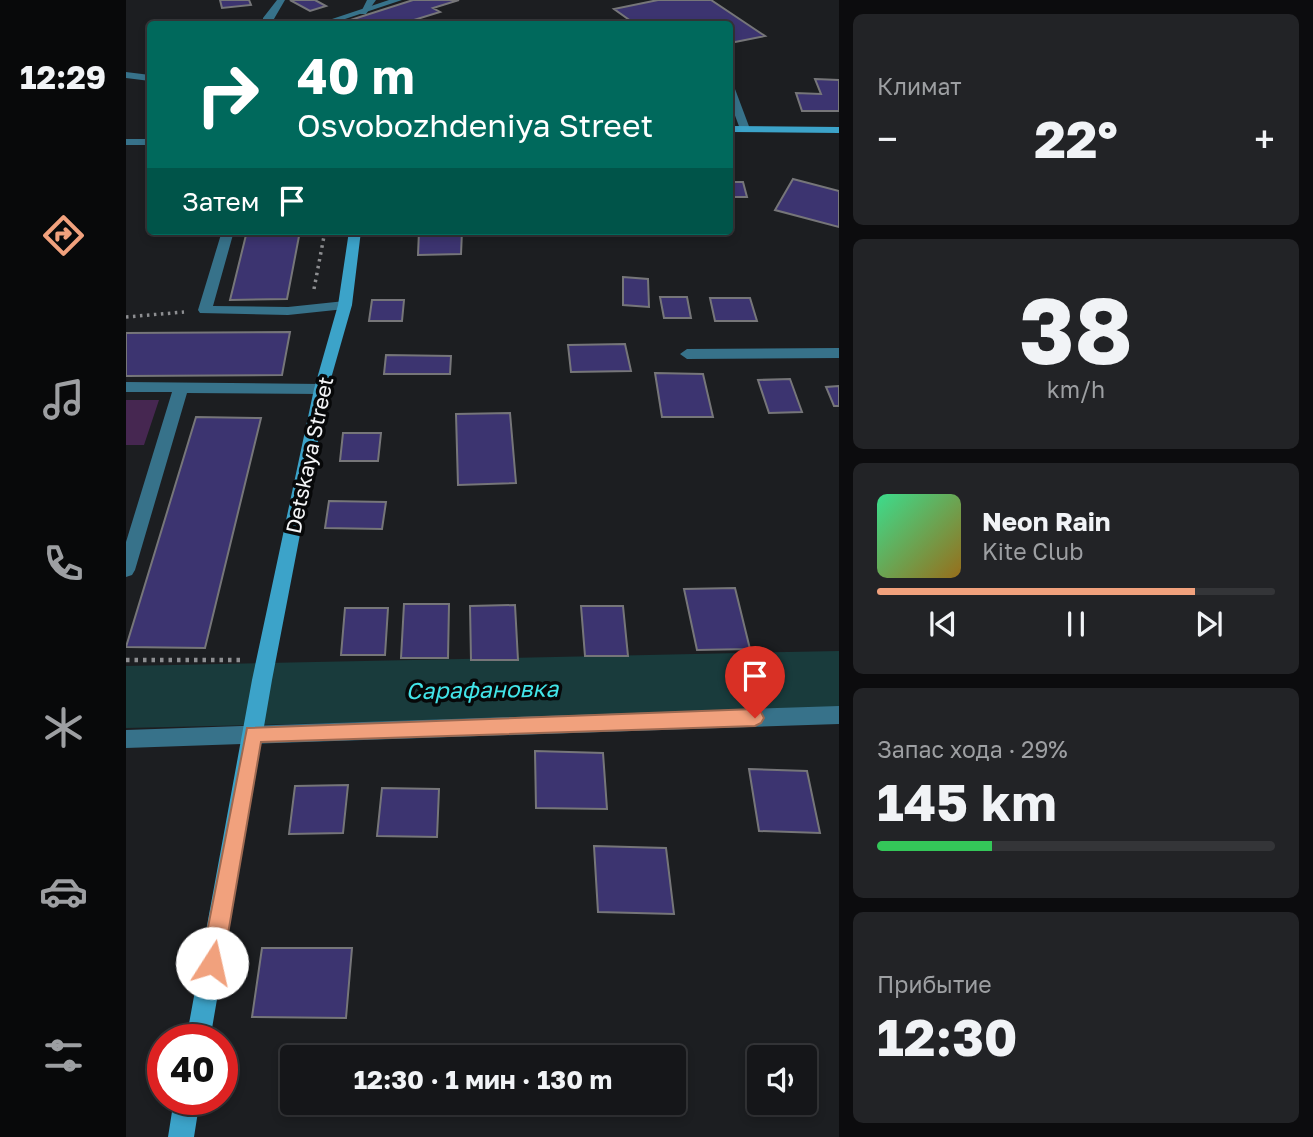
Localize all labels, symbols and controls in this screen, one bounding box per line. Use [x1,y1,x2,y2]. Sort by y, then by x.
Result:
text: 40 m [297,46,415,105]
icon: right [182,49,273,140]
text: 12:29 [20,58,106,96]
text: Климат [877,72,962,100]
text: Osvobozhdeniya Street [297,106,653,144]
text: 22° [1034,107,1118,169]
text: − [877,116,898,161]
text: + [1254,116,1275,161]
icon: arrive [273,182,311,220]
text: Затем [182,186,259,217]
icon: directions [39,211,88,260]
text: 38 [1019,275,1133,384]
street label: Detskaya Street [280,374,338,536]
icon: music [39,375,88,424]
text: km/h [1047,375,1105,403]
text: Neon Rain [982,506,1111,537]
text: Kite Club [982,537,1083,565]
icon: phone [39,539,88,588]
icon: previous [924,605,962,643]
icon: pause [1057,605,1095,643]
icon: next [1190,605,1228,643]
pin [725,646,785,718]
icon: arrive [736,657,774,695]
water label: Сарафановка [405,674,560,704]
icon: climate [39,703,88,752]
text: Запас хода · 29% [877,735,1068,763]
text: 145 km [877,770,1057,832]
icon: car [39,867,88,916]
position arrow [175,926,249,1000]
text: Прибытие [877,970,992,998]
text: 12:30 [877,1005,1018,1067]
speed limit sign: 40 [147,1024,238,1115]
icon: filters [39,1031,88,1080]
map controls [747,1045,817,1115]
button: sound [747,1045,817,1115]
text: 12:30 · 1 мин · 130 m [354,1064,612,1095]

